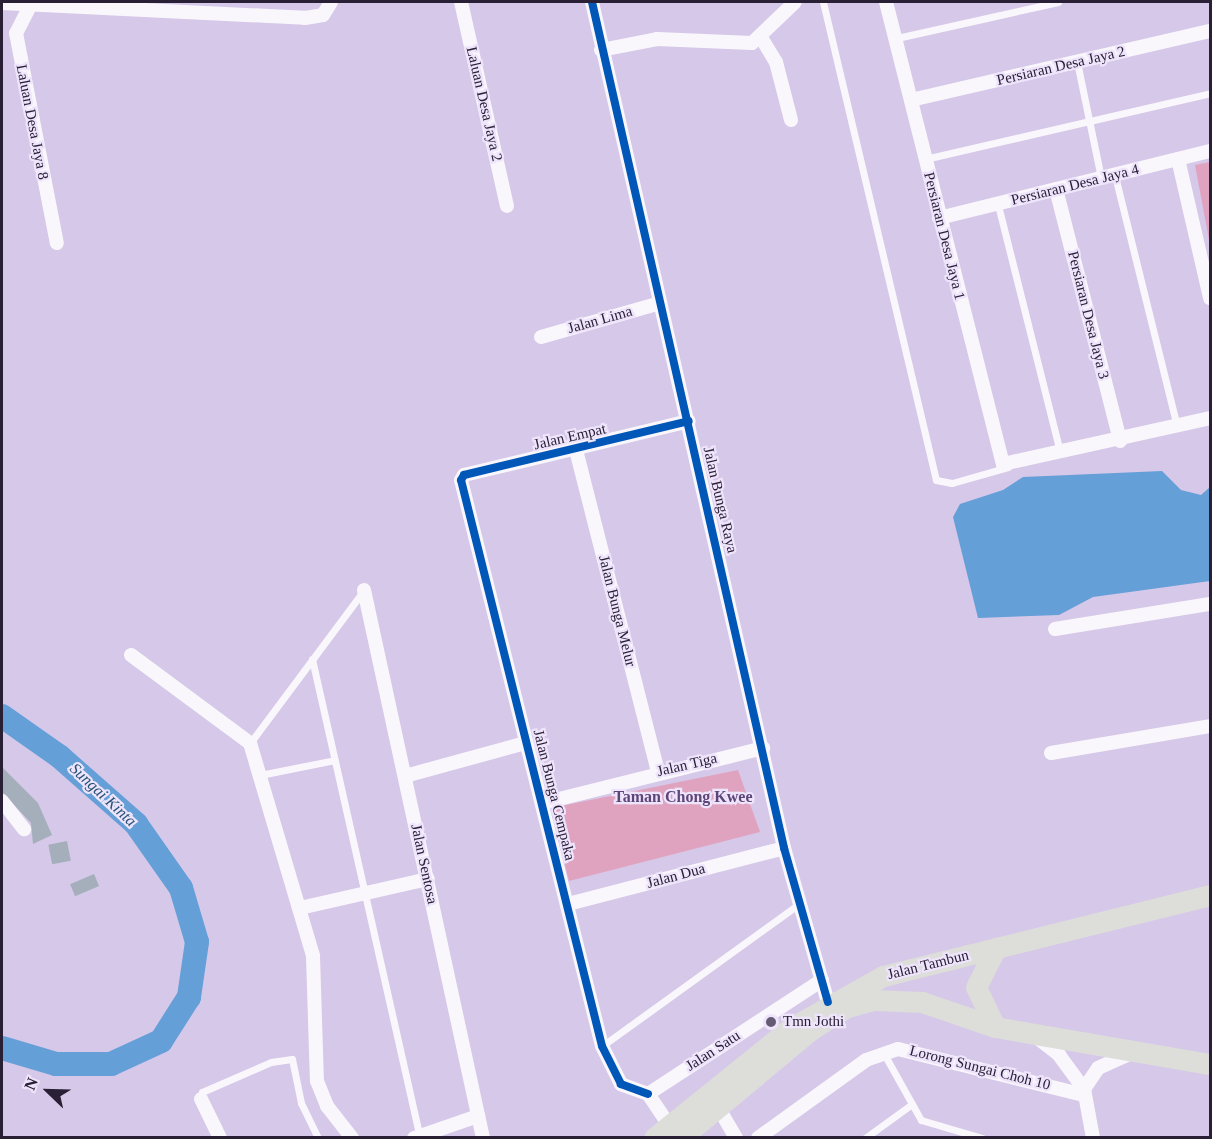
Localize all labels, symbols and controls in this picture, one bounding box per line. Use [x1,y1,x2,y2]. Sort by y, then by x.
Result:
street label: Persiaran Desa Jaya 2 [995,42,1127,90]
street label: Laluan Desa Jaya 2 [462,45,506,163]
street label: Laluan Desa Jaya 8 [12,63,52,181]
street label: Persiaran Desa Jaya 4 [1009,160,1141,210]
street label: Persiaran Desa Jaya 1 [919,170,969,302]
street label: Persiaran Desa Jaya 3 [1063,249,1113,381]
street label: Jalan Lima [566,302,634,338]
street label: Jalan Empat [532,420,608,454]
street label: Jalan Bunga Raya [699,445,741,555]
street label: Jalan Bunga Melur [594,553,640,669]
street label: Jalan Bunga Cempaka [529,728,579,862]
street label: Jalan Tiga [655,749,719,781]
water label: Sungai Kinta [66,759,140,831]
district label: Taman Chong Kwee [614,787,752,807]
street label: Jalan Sentosa [407,822,441,906]
street label: Jalan Dua [645,860,707,892]
street label: Jalan Tambun [885,946,971,984]
place label: Tmn Jothi [783,1013,844,1031]
marker: Tmn Jothi [764,1015,778,1029]
street label: Jalan Satu [682,1027,744,1075]
street label: Lorong Sungai Choh 10 [908,1042,1052,1094]
north arrow [18,1061,78,1121]
text: N [21,1075,41,1092]

